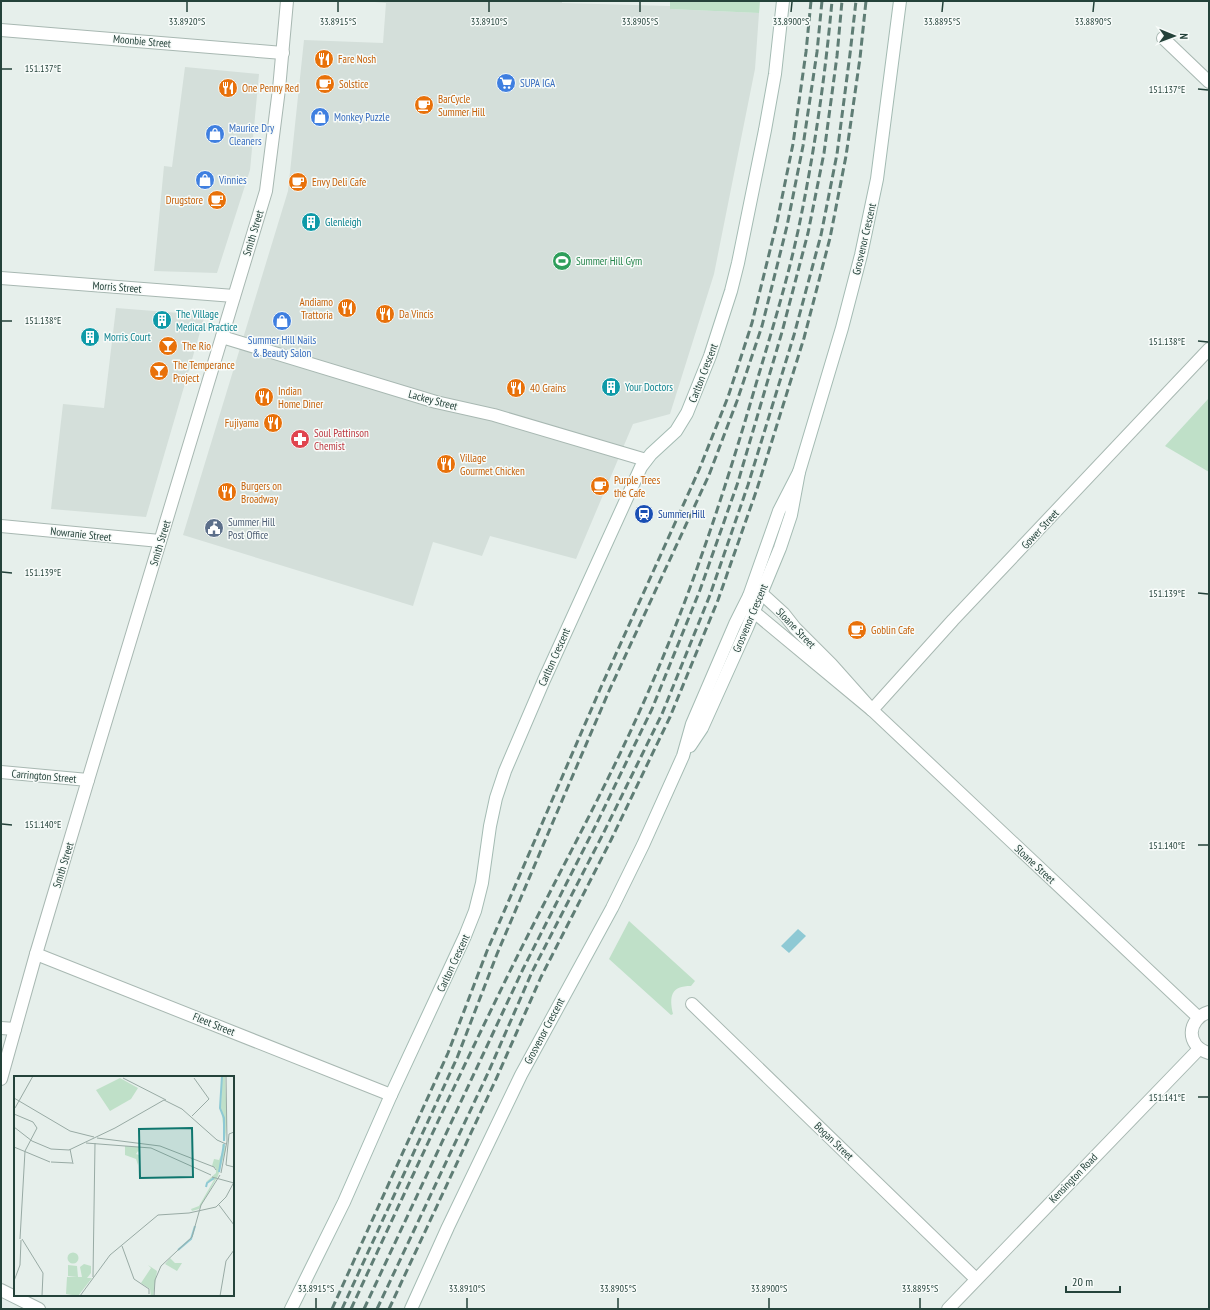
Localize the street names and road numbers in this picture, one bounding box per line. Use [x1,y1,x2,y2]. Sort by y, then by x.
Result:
street label: Moonbie Street [112,31,172,51]
street label: Grosvenor Crescent [849,202,879,276]
street label: Smith Street [239,208,267,258]
street label: Morris Street [92,278,142,296]
street label: Carlton Crescent [685,342,721,404]
street label: Lackey Street [407,387,459,413]
street label: Gower Street [1018,506,1062,552]
street label: Smith Street [146,518,174,568]
street label: Nowranie Street [50,524,112,544]
street label: Grosvenor Crescent [729,582,771,654]
street label: Sloane Street [773,605,819,651]
street label: Carlton Crescent [535,626,573,688]
street label: Carrington Street [11,766,77,786]
street label: Smith Street [49,840,77,890]
street label: Sloane Street [1012,842,1058,886]
street label: Carlton Crescent [434,932,472,994]
street label: Grosvenor Crescent [521,996,567,1066]
street label: Fleet Street [191,1009,237,1039]
street label: Bogan Street [812,1119,856,1163]
street label: Kensington Road [1046,1150,1100,1206]

